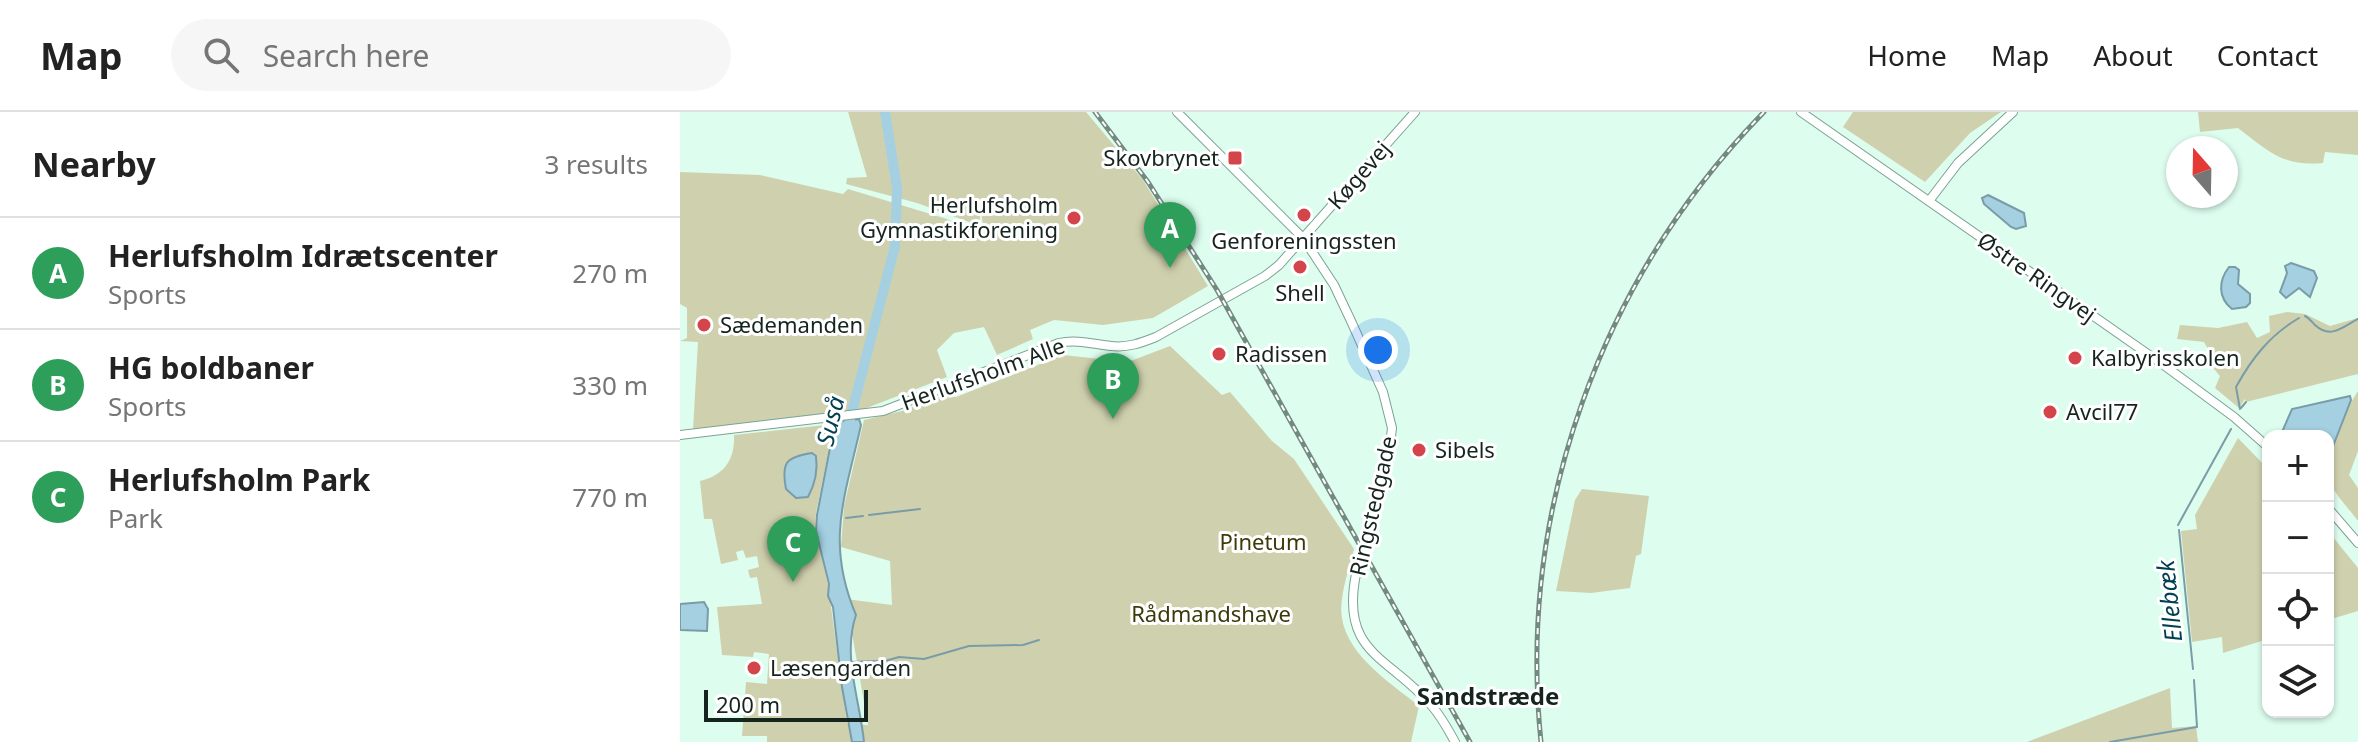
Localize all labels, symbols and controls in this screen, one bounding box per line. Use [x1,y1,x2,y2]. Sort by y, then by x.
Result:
search box [171,19,731,91]
text: Map [40,29,123,81]
icon: search [199,33,243,77]
text: Search here [263,35,430,76]
text: Home [1867,36,1947,74]
text: Map [1991,36,2049,74]
text: About [2093,36,2173,74]
text: Contact [2217,36,2318,74]
street label: Køgevej [1320,134,1396,215]
north arrow [2166,136,2238,208]
text: Nearby [32,141,156,187]
place label: Skovbrynet [1103,142,1219,172]
text: 3 results [544,146,648,182]
marker: Skovbrynet [1226,149,1244,167]
place label: Herlufsholm Gymnastikforening [860,189,1058,244]
pin: A [1144,202,1196,268]
marker: Genforeningssten [1295,206,1313,224]
marker: Herlufsholm Gymnastikforening [1065,209,1083,227]
street label: Østre Ringvej [1972,224,2103,328]
place label: Genforeningssten [1211,225,1397,255]
text: Herlufsholm Idrætscenter [108,235,498,276]
text: A [49,255,67,291]
text: 270 m [572,255,648,291]
marker: Shell [1291,258,1309,276]
text: Sports [108,276,187,312]
place label: Shell [1275,277,1325,307]
place label: Sædemanden [720,309,863,339]
marker: Sædemanden [695,316,713,334]
street label: Herlufsholm Alle [897,330,1069,417]
your location [1358,330,1398,370]
place label: Radissen [1235,338,1327,368]
place label: Kalbyrisskolen [2091,342,2240,372]
marker: Radissen [1210,345,1228,363]
text: HG boldbaner [108,347,314,388]
marker: Kalbyrisskolen [2066,349,2084,367]
pin: B [1087,353,1139,419]
text: B [49,367,67,403]
text: 330 m [572,367,648,403]
text: Sports [108,388,187,424]
water label: Suså [807,392,852,449]
place label: Avcil77 [2066,396,2138,426]
marker: Avcil77 [2041,403,2059,421]
map controls [2262,430,2334,718]
button: + [2262,430,2334,502]
street label: Ringstedgade [1341,433,1403,579]
place label: Sibels [1435,434,1495,464]
marker: Sibels [1410,441,1428,459]
text: Herlufsholm Park [108,459,370,500]
text: C [50,479,66,515]
text: 770 m [572,479,648,515]
text: Park [108,500,163,536]
button: − [2262,502,2334,574]
pin: C [767,516,819,582]
park label: Pinetum [1219,526,1307,556]
water label: Ellebæk [2148,557,2189,644]
button: locate [2262,574,2334,646]
park label: Rådmandshave [1131,598,1291,628]
button: layers [2262,646,2334,718]
place label: Læsengarden [770,652,911,682]
marker: Læsengarden [745,659,763,677]
district label: Sandstræde [1417,679,1559,712]
scale bar [704,686,868,722]
text: 200 m [716,689,780,719]

